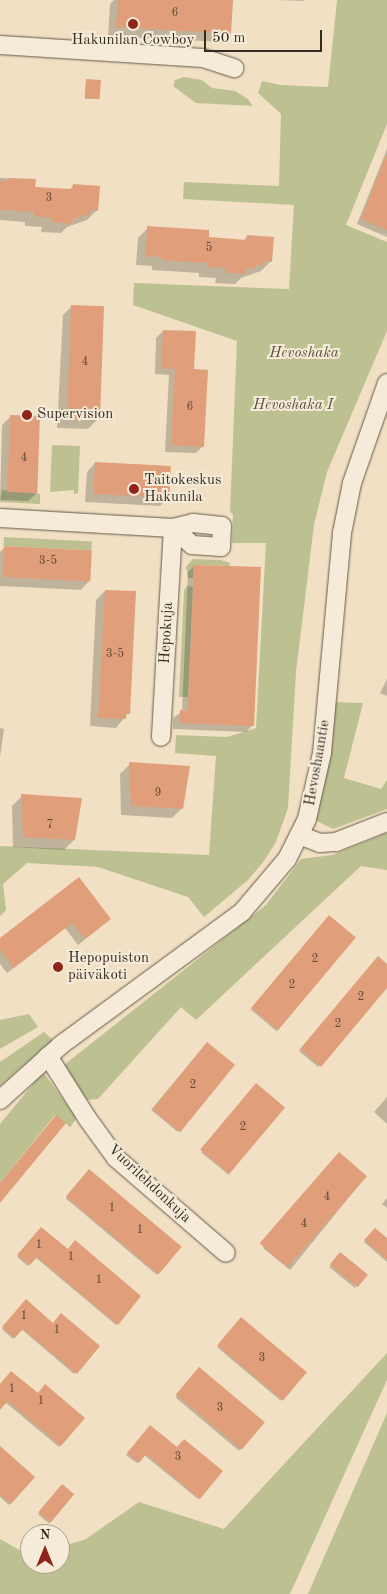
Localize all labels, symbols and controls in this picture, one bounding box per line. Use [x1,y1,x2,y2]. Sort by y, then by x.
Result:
house number: 6 [172,7,178,21]
marker: Hakunilan Cowboy [127,18,139,30]
scale bar [207,20,324,52]
text: 50 m [212,31,246,46]
place label: Hakunilan Cowboy [72,32,194,50]
house number: 3 [46,192,52,206]
house number: 5 [206,242,212,256]
park label: Hevoshaka [269,345,339,363]
house number: 4 [82,356,88,370]
park label: Hevoshaka I [253,397,333,415]
house number: 6 [187,401,193,415]
place label: Supervision [37,406,113,424]
marker: Supervision [21,409,33,421]
house number: 4 [21,452,27,466]
place label: Taitokeskus Hakunila [144,471,222,506]
marker: Taitokeskus Hakunila [128,483,140,495]
house number: 3-5 [39,555,57,569]
street label: Hepokuja [156,602,178,664]
house number: 3-5 [106,648,124,662]
street label: Hevoshaantie [302,719,334,807]
house number: 9 [155,787,161,801]
house number: 7 [47,819,53,833]
place label: Hepopuiston päiväkoti [68,949,149,984]
house number: 2 [312,953,318,967]
marker: Hepopuiston päiväkoti [52,961,64,973]
house number: 2 [289,979,295,993]
house number: 2 [358,991,364,1005]
house number: 2 [335,1018,341,1032]
house number: 2 [190,1079,196,1093]
house number: 2 [240,1121,246,1135]
street label: Vuorilehdonkuja [104,1141,194,1227]
house number: 4 [324,1191,330,1205]
house number: 1 [109,1202,115,1216]
house number: 4 [301,1218,307,1232]
house number: 1 [137,1224,143,1238]
house number: 1 [36,1239,42,1253]
house number: 1 [68,1251,74,1265]
house number: 1 [96,1274,102,1288]
house number: 1 [21,1310,27,1324]
house number: 1 [54,1324,60,1338]
house number: 3 [259,1352,265,1366]
house number: 1 [9,1383,15,1397]
house number: 1 [38,1395,44,1409]
house number: 3 [217,1402,223,1416]
house number: 3 [175,1451,181,1465]
north arrow [20,1524,70,1574]
text: N [40,1528,50,1542]

